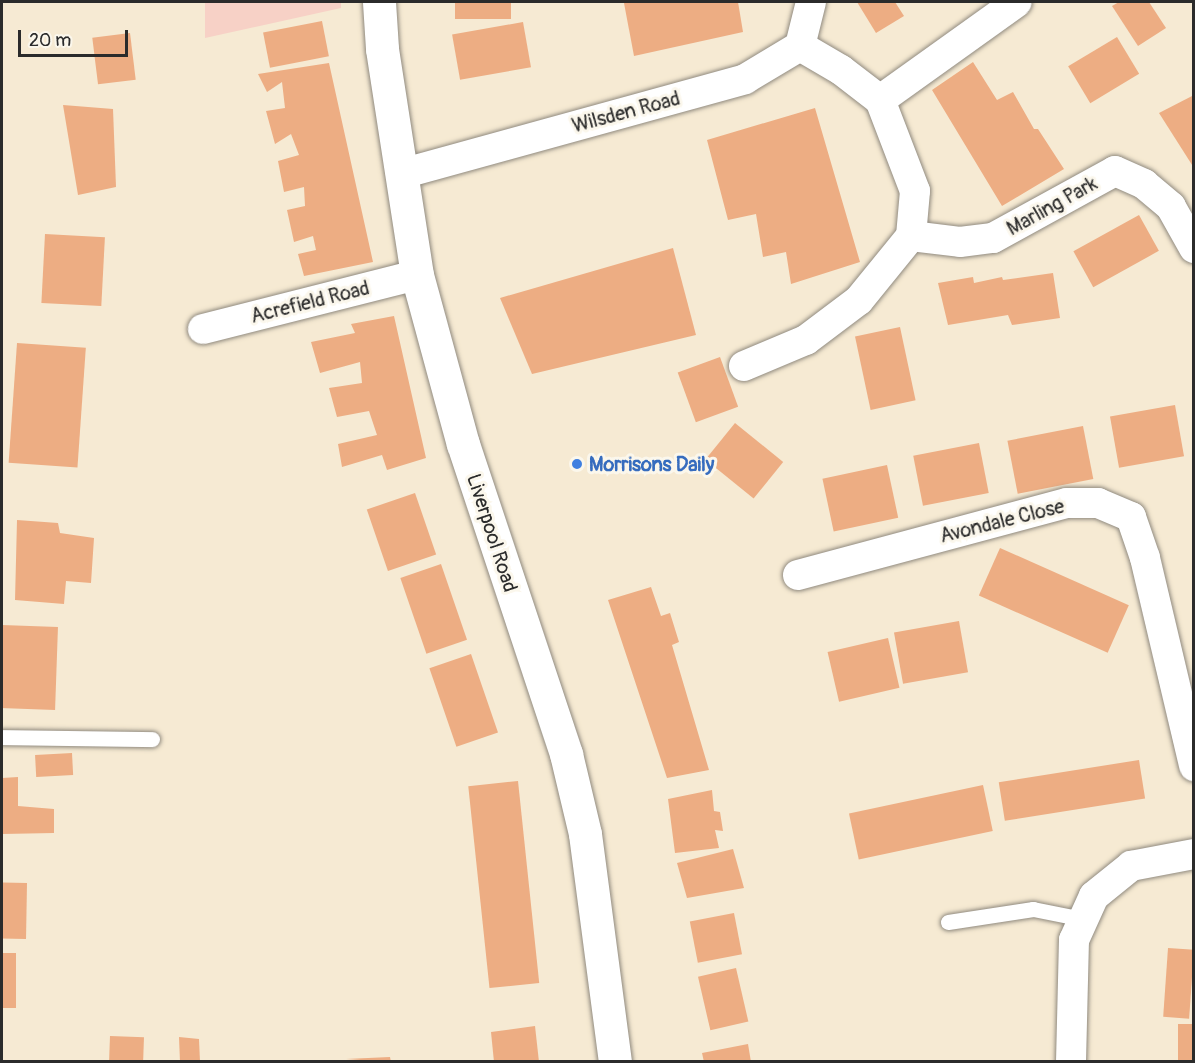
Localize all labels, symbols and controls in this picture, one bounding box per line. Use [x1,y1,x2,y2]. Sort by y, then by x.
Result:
scale bar [21,18,130,56]
text: 20 m [29,29,71,52]
street label: Wilsden Road [569,86,683,138]
street label: Marling Park [1003,171,1101,241]
street label: Acrefield Road [248,276,372,328]
place label: Morrisons Daily [589,452,714,476]
marker: Morrisons Daily [570,457,584,471]
street label: Liverpool Road [462,471,522,595]
street label: Avondale Close [937,494,1067,548]

